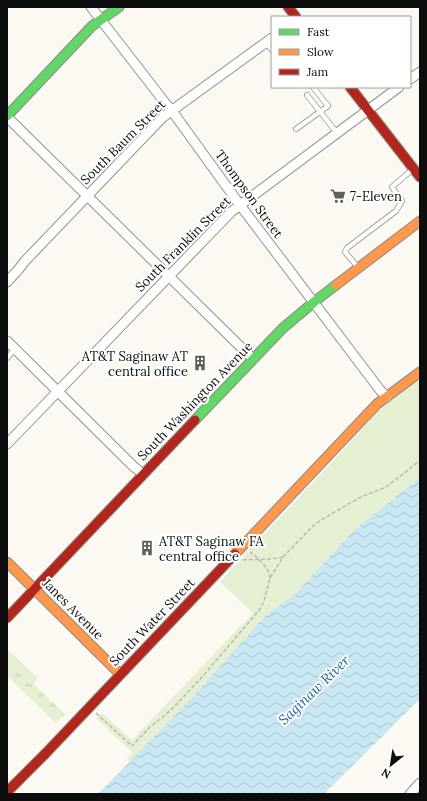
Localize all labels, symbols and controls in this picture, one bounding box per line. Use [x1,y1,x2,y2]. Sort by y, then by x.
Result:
legend [271,16,411,88]
text: Fast [307,24,330,39]
text: Slow [307,44,334,59]
text: Jam [306,64,328,79]
street label: South Baum Street [77,96,169,188]
street label: Thompson Street [211,147,287,241]
supermarket icon: 7-Eleven [329,187,347,205]
place label: 7-Eleven [350,188,402,205]
street label: South Franklin Street [132,193,234,295]
street label: South Washington Avenue [134,338,256,464]
place label: AT&T Saginaw AT central office [81,348,189,380]
building icon: AT&T Saginaw AT central office [191,354,209,372]
place label: AT&T Saginaw FA central office [158,533,265,565]
building icon: AT&T Saginaw FA central office [138,539,156,557]
street label: Janes Avenue [38,574,107,643]
street label: South Water Street [106,574,198,670]
water label: Saginaw River [275,651,354,729]
north arrow [371,745,411,785]
text: N [378,765,393,782]

